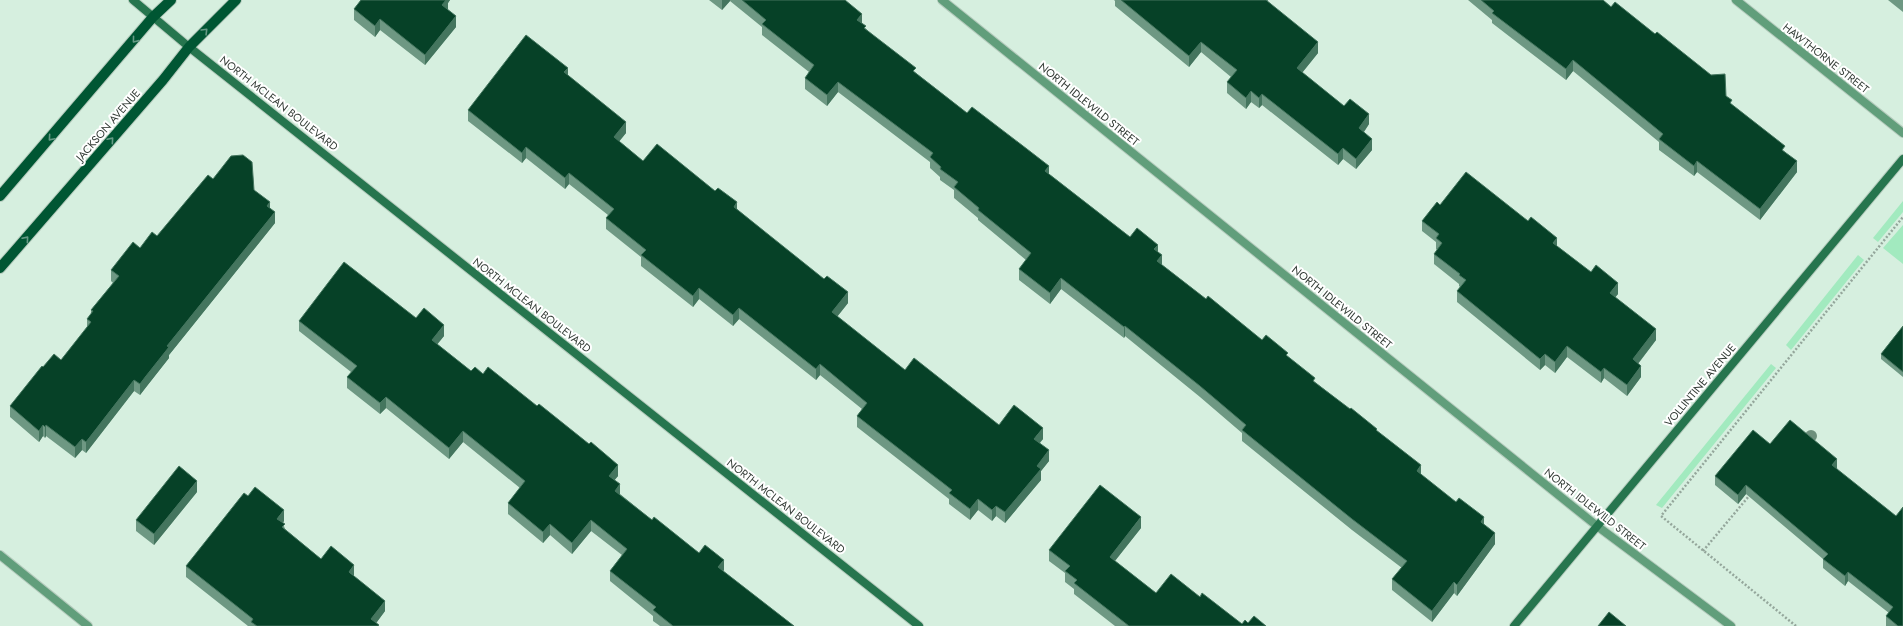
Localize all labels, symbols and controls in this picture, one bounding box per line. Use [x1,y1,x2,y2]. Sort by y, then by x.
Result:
street label: HAWTHORNE STREET [1779,19,1873,97]
one-way arrow [200,28,208,36]
one-way arrow [133,35,140,42]
street label: NORTH MCLEAN BOULEVARD [217,52,342,155]
street label: NORTH IDLEWILD STREET [1036,59,1142,149]
street label: JACKSON AVENUE [71,85,144,166]
one-way arrow [48,133,55,141]
one-way arrow [106,138,113,145]
one-way arrow [21,236,28,243]
street label: NORTH MCLEAN BOULEVARD [470,254,595,357]
street label: NORTH IDLEWILD STREET [1289,262,1395,352]
street label: VOLLINTINE AVENUE [1661,340,1739,430]
street label: NORTH MCLEAN BOULEVARD [724,455,849,558]
street label: NORTH IDLEWILD STREET [1541,464,1649,554]

